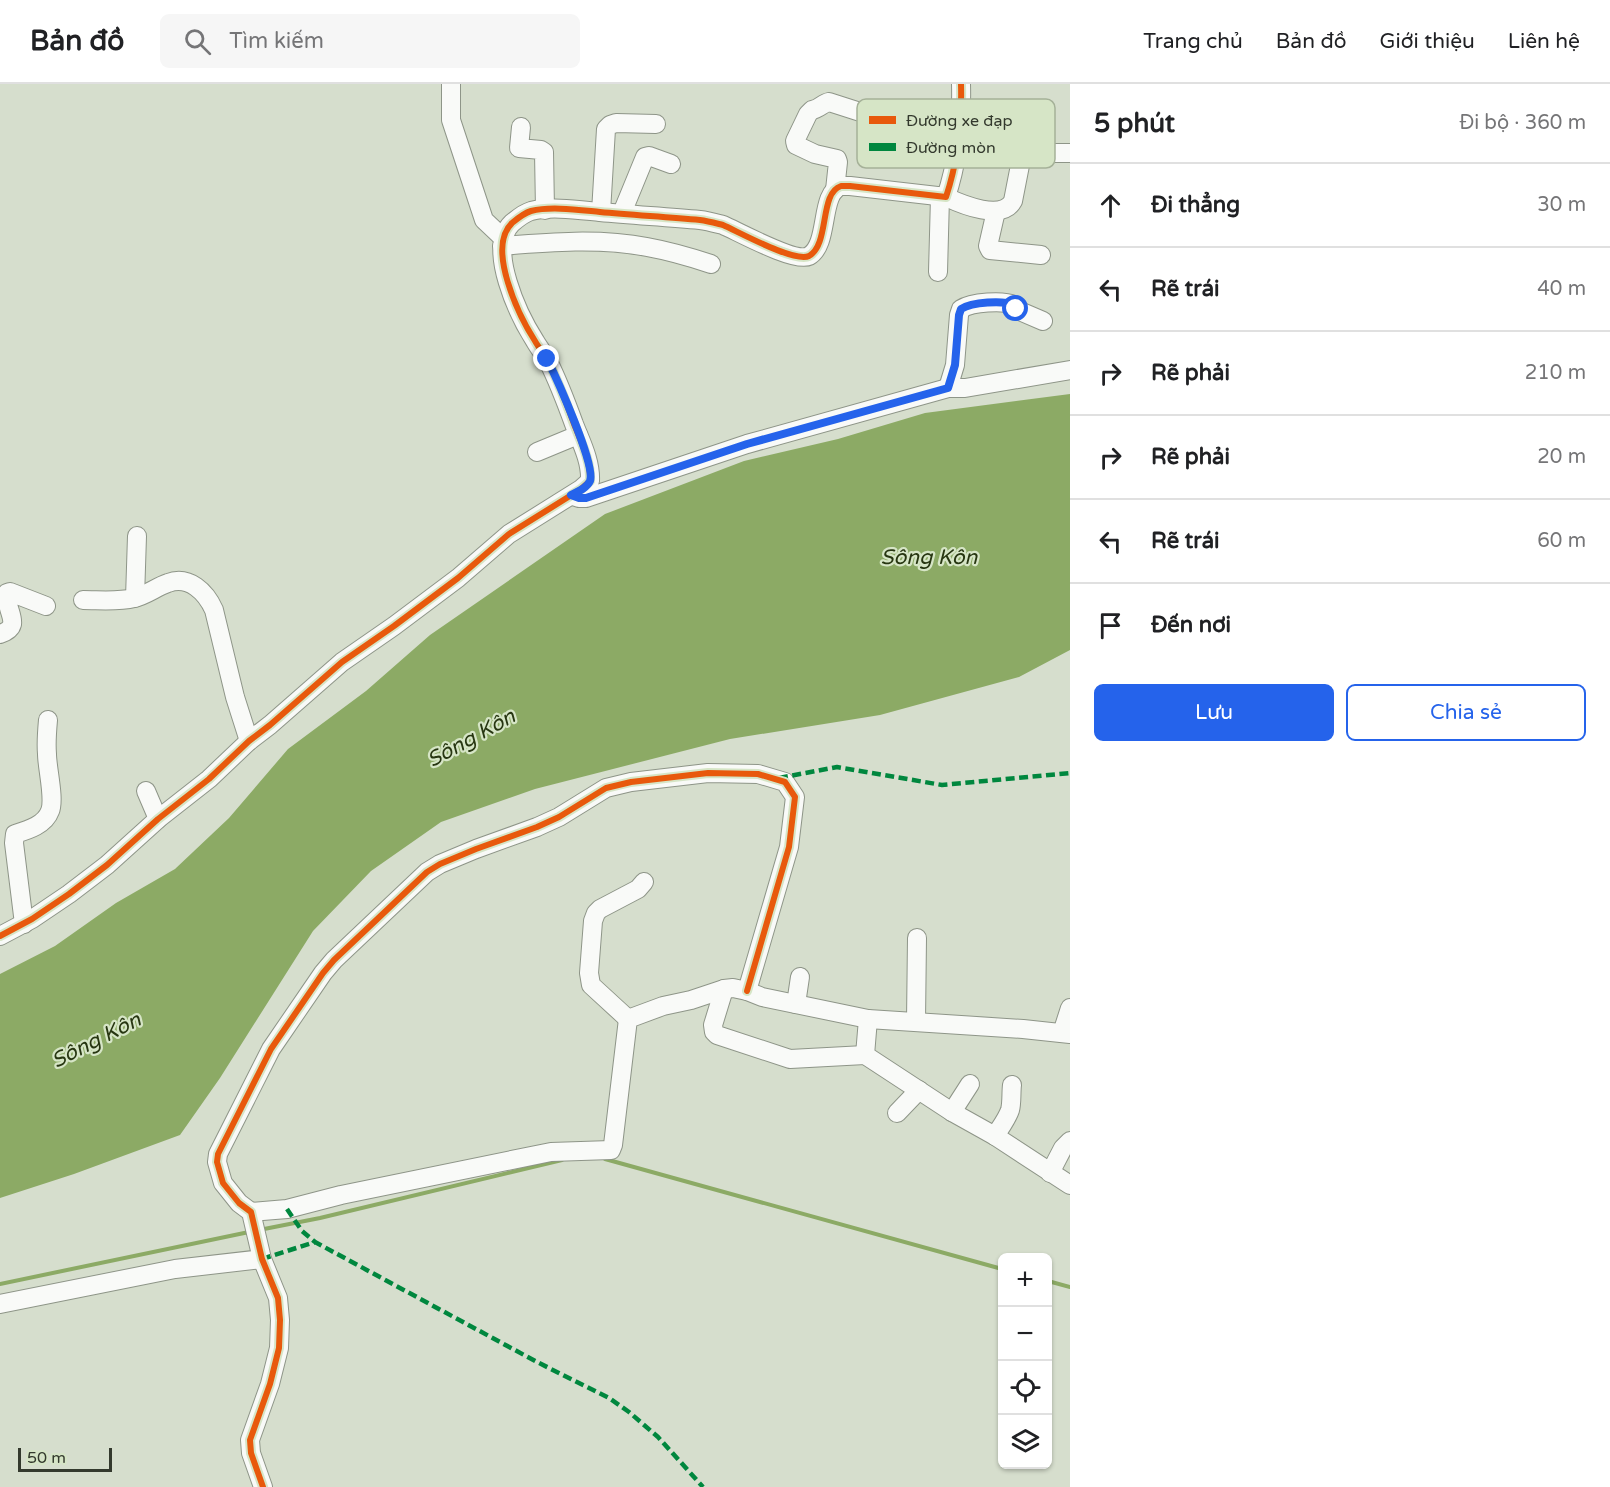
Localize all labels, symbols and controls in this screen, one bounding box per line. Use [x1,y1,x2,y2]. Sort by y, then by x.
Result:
search box [160,14,580,68]
text: Bản đồ [30,24,124,58]
icon: search [181,25,214,58]
text: Tìm kiếm [229,28,324,54]
text: Trang chủ [1143,29,1243,54]
text: Bản đồ [1276,29,1347,54]
text: Giới thiệu [1380,29,1475,54]
text: Liên hệ [1508,29,1580,54]
legend [857,99,1055,168]
text: 5 phút [1094,108,1175,139]
text: Đường xe đạp [906,111,1013,131]
text: Đi bộ · 360 m [1459,111,1586,135]
text: Đường mòn [906,138,996,158]
icon: ahead [1094,189,1127,222]
text: Đi thẳng [1151,192,1240,218]
text: 30 m [1537,193,1586,217]
icon: left [1094,273,1127,306]
text: Rẽ trái [1151,276,1220,302]
text: 40 m [1537,277,1586,301]
route start [1002,295,1028,321]
route end [533,345,559,371]
icon: right [1094,357,1127,390]
text: Rẽ phải [1151,360,1230,386]
text: 210 m [1525,361,1586,385]
icon: right [1094,441,1127,474]
text: Rẽ phải [1151,444,1230,470]
text: 20 m [1537,445,1586,469]
icon: left [1094,525,1127,558]
text: Rẽ trái [1151,528,1220,554]
text: 60 m [1537,529,1586,553]
water label: Sông Kôn [881,545,979,570]
icon: arrive [1094,609,1127,642]
text: Đến nơi [1151,612,1231,638]
button: Lưu [1094,684,1334,741]
button: Chia sẻ [1346,684,1586,741]
water label: Sông Kôn [423,703,521,773]
water label: Sông Kôn [47,1007,146,1074]
map controls [998,1253,1052,1469]
button: + [998,1253,1052,1307]
button: − [998,1307,1052,1361]
button: locate [998,1361,1052,1415]
button: layers [998,1415,1052,1469]
scale bar [18,1445,112,1472]
text: 50 m [27,1448,66,1468]

